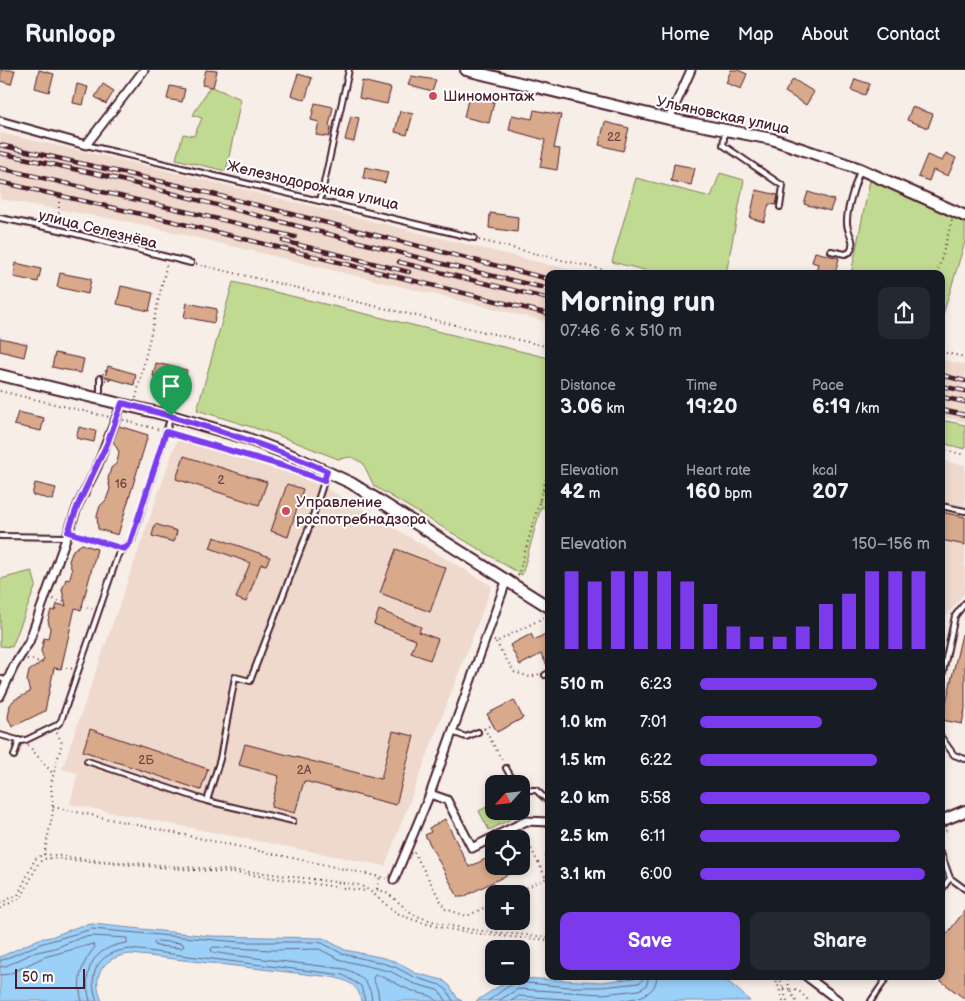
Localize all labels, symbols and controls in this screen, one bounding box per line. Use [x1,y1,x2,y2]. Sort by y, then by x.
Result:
text: Runloop [25,20,115,49]
text: Home [661,24,710,45]
text: Map [738,24,774,45]
text: About [802,24,849,45]
text: Contact [877,24,940,45]
place label: Шиномонтаж [443,87,535,106]
marker: Шиномонтаж [427,90,439,102]
street label: Ульяновская улица [654,92,792,139]
house number: 22 [607,130,621,145]
street label: Железнодорожная улица [225,156,401,215]
street label: улица Селезнёва [37,206,159,253]
text: Morning run [560,286,715,319]
button: share [878,287,930,339]
text: 07:46 · 6 × 510 m [560,322,682,341]
pin [150,365,192,416]
icon: arrive [157,372,185,400]
text: Distance [560,377,616,394]
text: Time [686,377,717,394]
text: Pace [812,377,844,394]
text: 3.06 [560,394,603,419]
text: 19:20 [686,394,737,419]
text: 6:19 [812,394,851,419]
text: km [603,400,625,417]
text: /km [851,400,879,417]
text: Elevation [560,462,618,479]
text: Heart rate [686,462,751,479]
text: kcal [812,462,837,479]
house number: 2 [217,473,225,488]
house number: 16 [115,477,127,492]
text: 42 [560,479,585,504]
text: 160 [686,479,721,504]
text: 207 [812,479,849,504]
text: m [585,485,600,502]
text: bpm [721,485,752,502]
place label: Управление роспотребнадзора [296,493,427,529]
marker: Управление роспотребнадзора [280,505,292,517]
text: Elevation [560,535,627,554]
text: 150–156 m [852,535,930,554]
text: 510 m [560,675,604,694]
text: 6:23 [640,675,672,694]
text: 1.0 km [560,713,607,732]
text: 7:01 [640,713,667,732]
text: 1.5 km [560,751,606,770]
text: 6:22 [640,751,672,770]
house number: 2Б [138,753,154,768]
house number: 2А [297,763,312,778]
north arrow [485,775,530,820]
map controls [485,775,530,985]
text: 2.0 km [560,789,609,808]
text: 5:58 [640,789,671,808]
text: 2.5 km [560,827,609,846]
text: 6:11 [640,827,665,846]
button: locate [485,830,530,875]
text: 3.1 km [560,865,606,884]
text: 6:00 [640,865,672,884]
button: + [485,885,530,930]
button: Save [560,912,740,970]
button: Share [750,912,930,970]
button: − [485,940,530,985]
scale bar [15,966,85,989]
text: 50 m [22,969,54,986]

